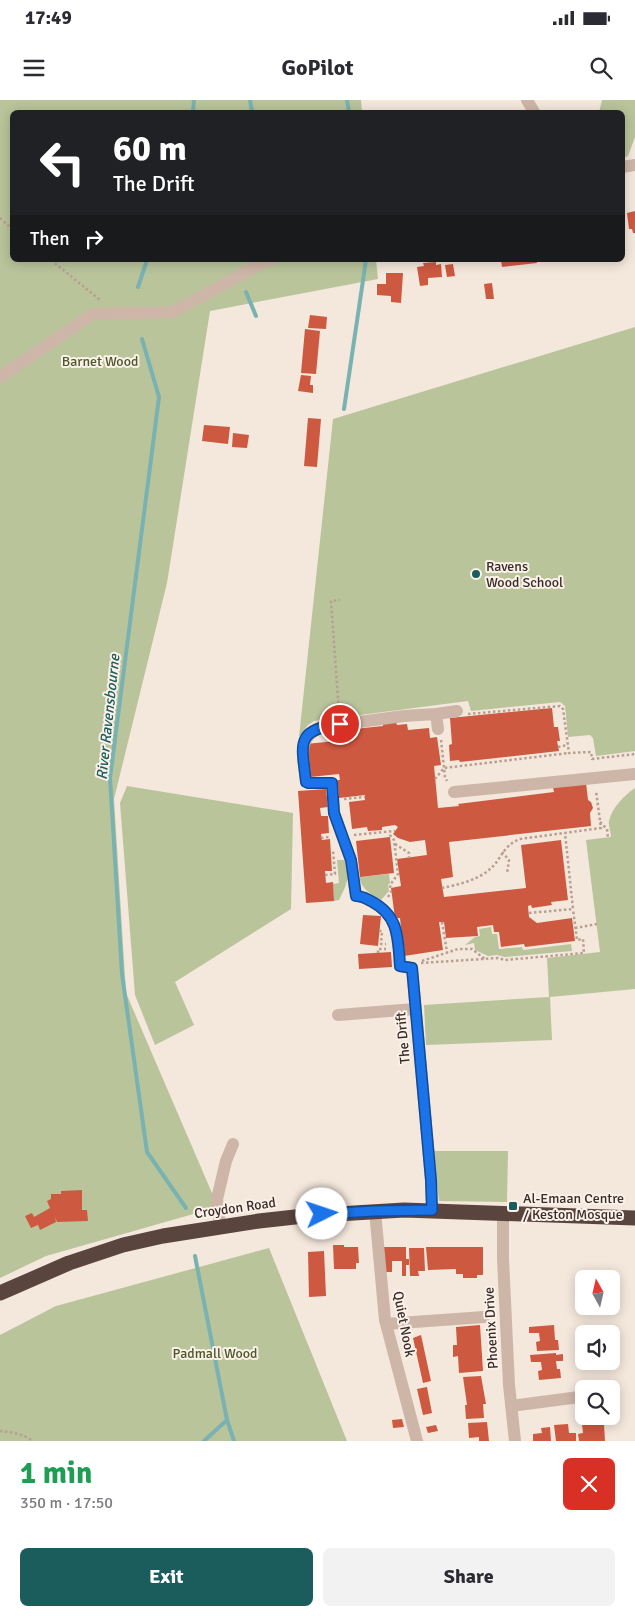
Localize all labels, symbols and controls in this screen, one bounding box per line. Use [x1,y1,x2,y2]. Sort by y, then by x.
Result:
text: 17:49 [25,6,72,30]
icon: menu [20,54,48,82]
text: GoPilot [282,54,353,81]
icon: search [587,54,615,82]
text: 60 m [113,127,187,170]
icon: left [30,130,95,195]
text: The Drift [113,170,195,197]
icon: right [80,225,108,253]
text: Then [30,227,70,251]
park label: Barnet Wood [62,353,138,370]
place label: Ravens Wood School [486,558,563,591]
marker: Ravens Wood School [470,568,482,580]
water label: River Ravensbourne [92,652,124,781]
pin [319,703,361,745]
icon: arrive [326,710,354,738]
street label: The Drift [392,1011,414,1065]
position arrow [295,1187,347,1239]
place label: Al-Emaan Centre / Keston Mosque [523,1190,624,1223]
street label: Croydon Road [193,1194,277,1222]
marker: Al-Emaan Centre / Keston Mosque [507,1200,519,1212]
north arrow [575,1270,620,1315]
map controls [575,1270,620,1425]
street label: Phoenix Drive [480,1287,502,1369]
street label: Quiet Nook [389,1290,419,1358]
button: sound [575,1325,620,1370]
park label: Padmall Wood [173,1345,257,1362]
button: search [575,1380,620,1425]
text: 1 min [20,1455,92,1492]
button: close [563,1458,615,1510]
text: 350 m · 17:50 [20,1493,113,1513]
button: Exit [20,1548,313,1606]
button: Share [323,1548,615,1606]

